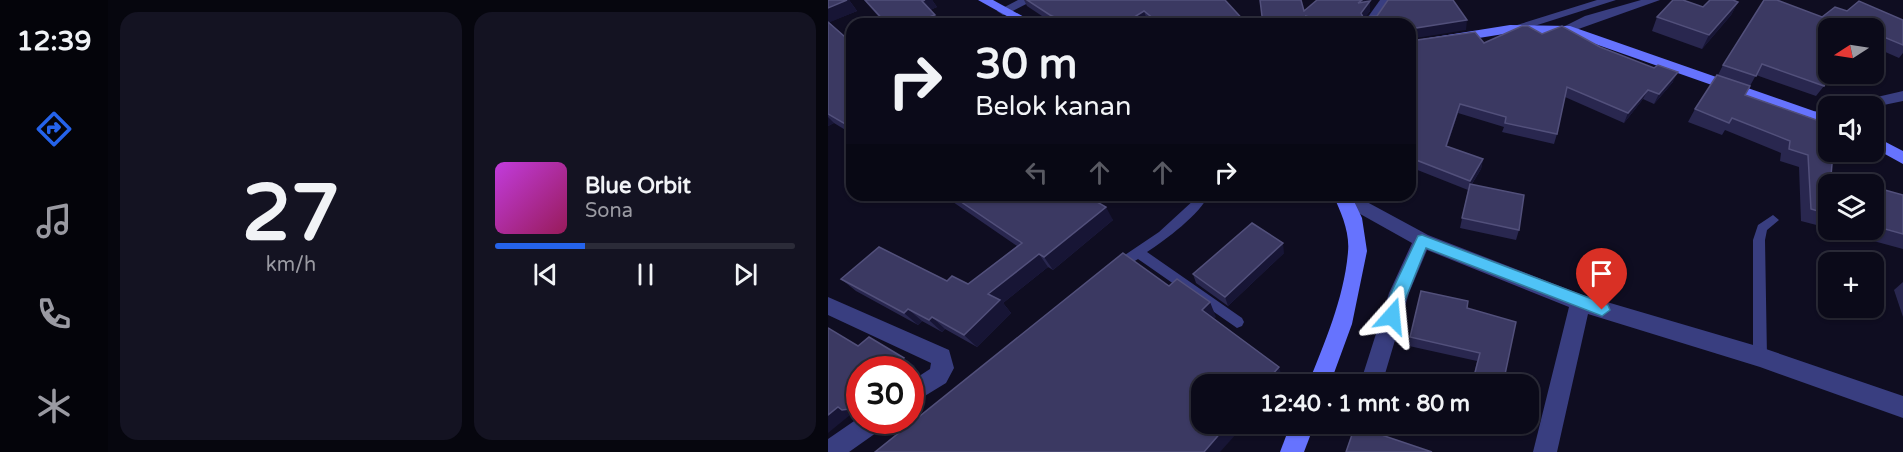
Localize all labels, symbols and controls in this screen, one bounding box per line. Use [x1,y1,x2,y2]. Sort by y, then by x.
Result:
north arrow [1818,18,1884,84]
map controls [1818,18,1884,318]
text: 12:39 [17,25,91,58]
text: 30 m [975,39,1077,90]
icon: right [876,42,954,120]
text: Belok kanan [975,90,1131,123]
button: sound [1818,96,1884,162]
icon: directions [33,108,75,150]
icon: left [1020,156,1053,189]
icon: ahead [1083,156,1116,189]
icon: ahead [1146,156,1179,189]
icon: right [1209,156,1242,189]
text: 27 [242,167,340,261]
text: Blue Orbit [585,173,691,199]
button: layers [1818,174,1884,240]
text: Sona [585,199,633,223]
icon: music [33,200,75,242]
pin [1576,248,1627,310]
button: + [1818,252,1884,318]
text: km/h [266,253,316,277]
icon: arrive [1585,257,1618,290]
icon: previous [529,258,562,291]
icon: pause [629,258,662,291]
icon: next [729,258,762,291]
position arrow [1360,284,1424,348]
icon: phone [33,293,75,335]
speed limit sign: 30 [846,356,924,434]
icon: climate [33,385,75,427]
text: 12:40 · 1 mnt · 80 m [1260,391,1470,417]

